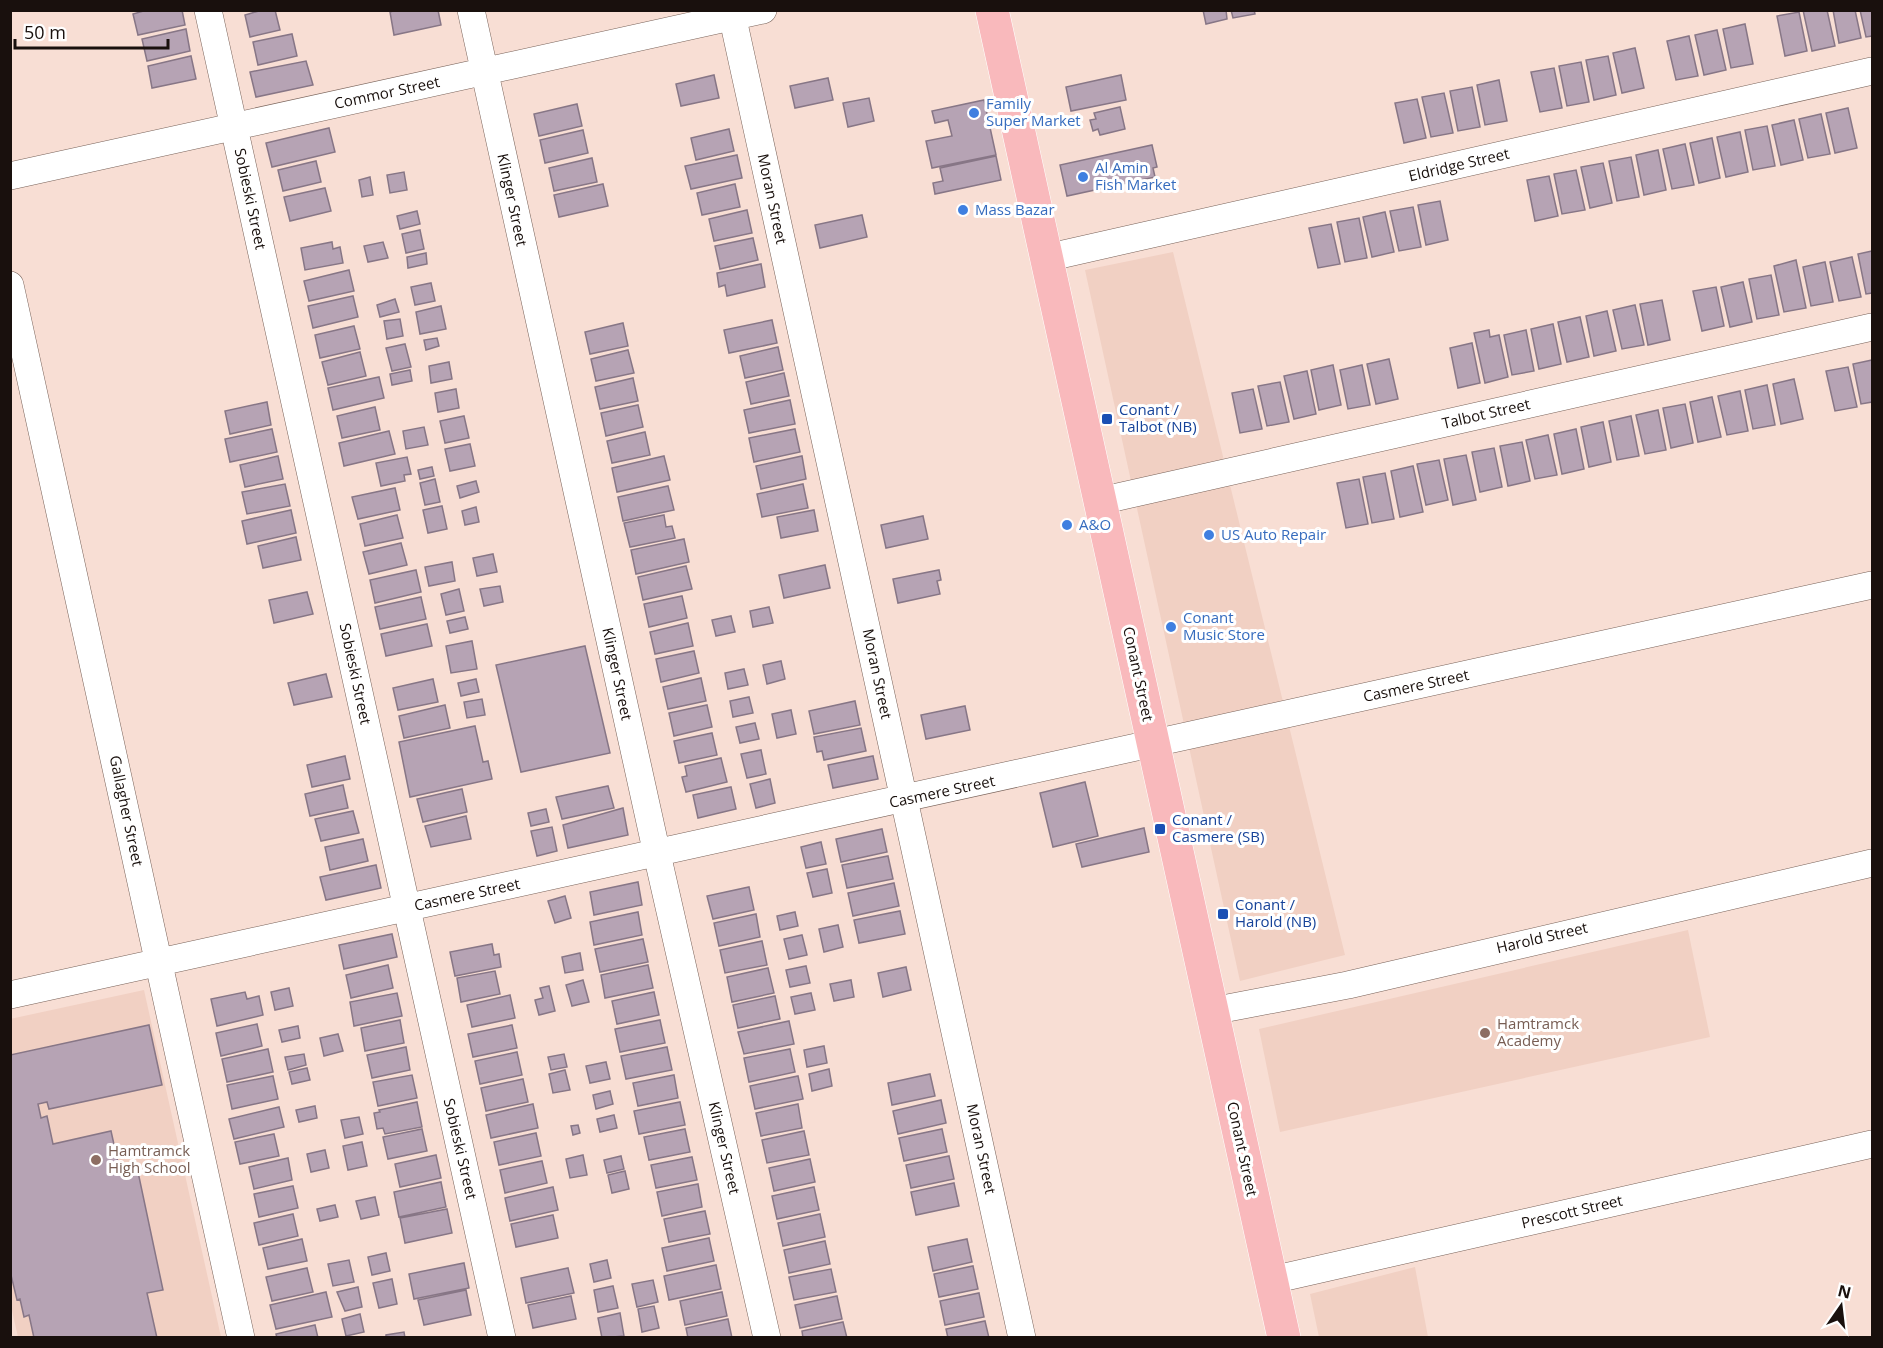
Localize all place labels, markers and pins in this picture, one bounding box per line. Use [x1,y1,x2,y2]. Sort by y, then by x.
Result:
place label: Family Super Market [986,93,1081,130]
marker: Family Super Market [967,106,981,120]
place label: Al Amin Fish Market [1095,157,1176,194]
marker: Al Amin Fish Market [1076,170,1090,184]
place label: Mass Bazar [975,199,1055,219]
marker: Mass Bazar [956,203,970,217]
place label: Conant / Talbot (NB) [1119,399,1197,436]
marker: Conant / Talbot (NB) [1100,412,1114,426]
place label: A&O [1079,514,1111,534]
marker: A&O [1060,518,1074,532]
place label: US Auto Repair [1221,524,1326,544]
marker: US Auto Repair [1202,528,1216,542]
place label: Conant Music Store [1183,607,1265,644]
marker: Conant Music Store [1164,620,1178,634]
place label: Conant / Casmere (SB) [1172,809,1264,846]
marker: Conant / Casmere (SB) [1153,822,1167,836]
place label: Conant / Harold (NB) [1235,894,1316,931]
marker: Conant / Harold (NB) [1216,907,1230,921]
place label: Hamtramck Academy [1497,1013,1579,1050]
marker: Hamtramck Academy [1478,1026,1492,1040]
place label: Hamtramck High School [108,1140,191,1177]
marker: Hamtramck High School [89,1153,103,1167]

